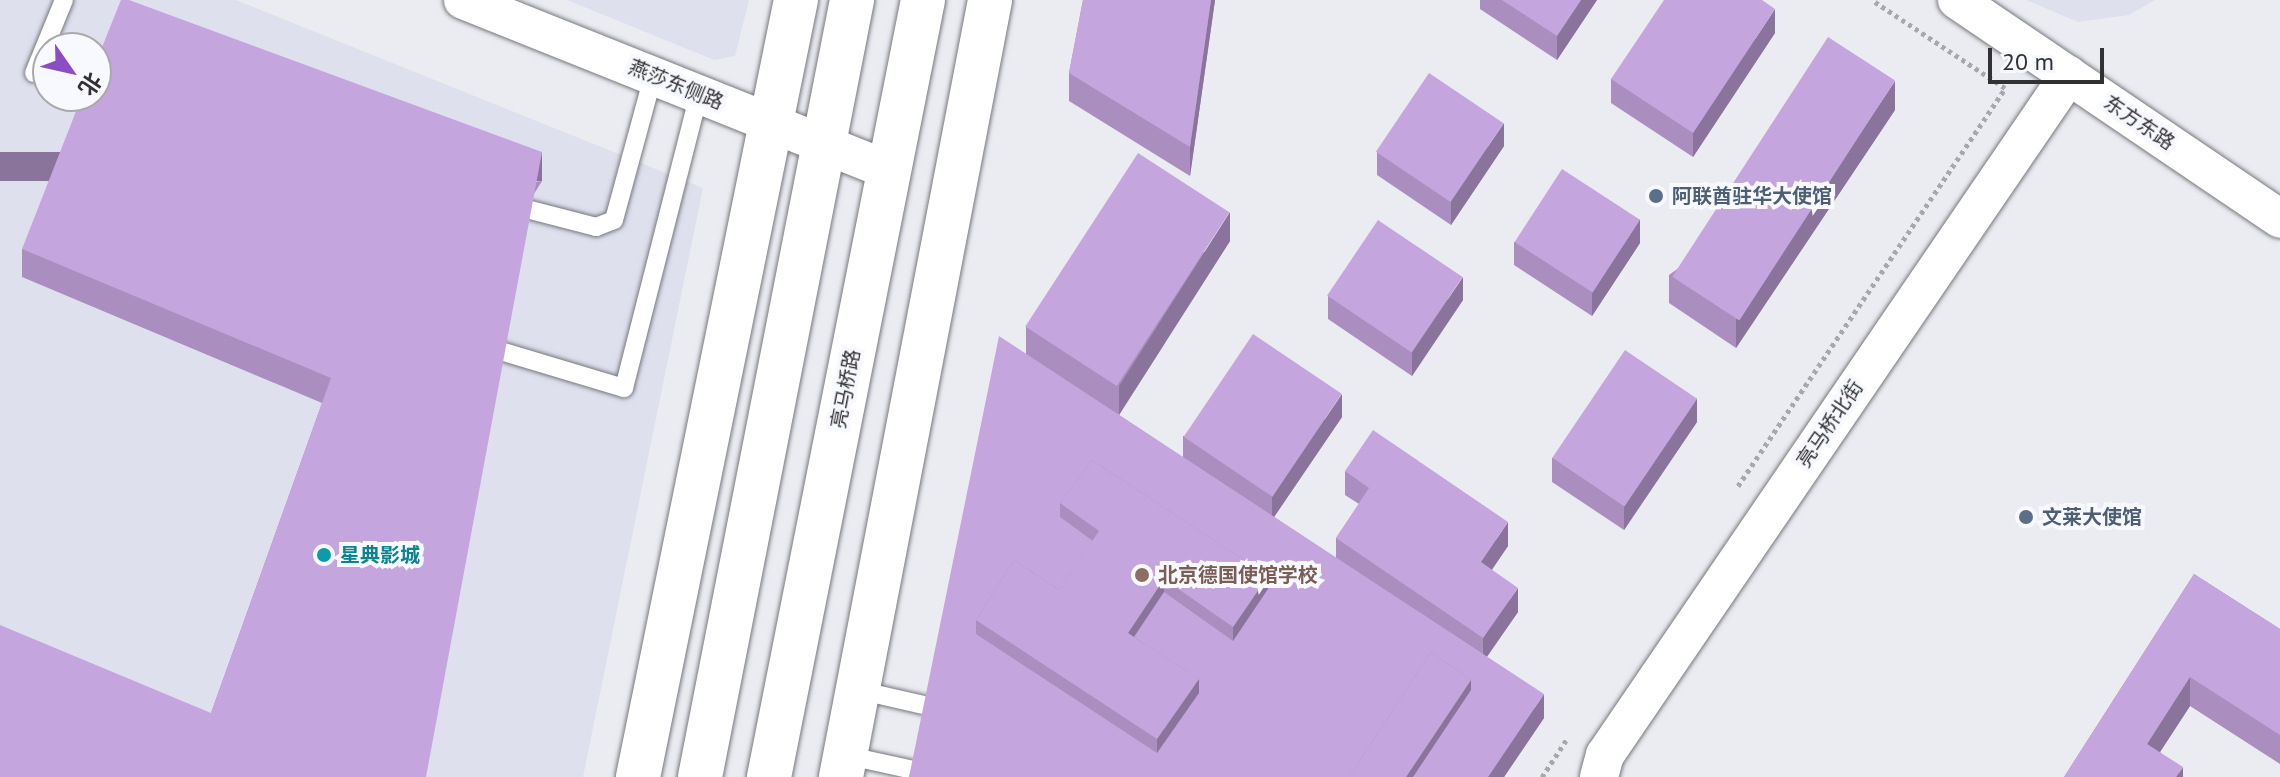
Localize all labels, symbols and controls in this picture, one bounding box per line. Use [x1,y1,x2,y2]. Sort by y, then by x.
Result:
north arrow [32,32,112,112]
scale bar [1992,32,2108,82]
text: 20 m [2002,46,2054,77]
street label: 燕莎东侧路 [625,55,727,115]
text: 北 [72,67,108,101]
street label: 东方东路 [2099,91,2179,155]
place label: 阿联酋驻华大使馆 [1672,184,1832,208]
marker: 阿联酋驻华大使馆 [1647,187,1665,205]
street label: 亮马桥路 [827,347,865,431]
street label: 亮马桥北街 [1792,376,1868,472]
place label: 文莱大使馆 [2042,505,2142,529]
marker: 文莱大使馆 [2017,508,2035,526]
place label: 星典影城 [340,543,420,567]
marker: 星典影城 [315,546,333,564]
place label: 北京德国使馆学校 [1158,563,1318,587]
marker: 北京德国使馆学校 [1133,566,1151,584]

